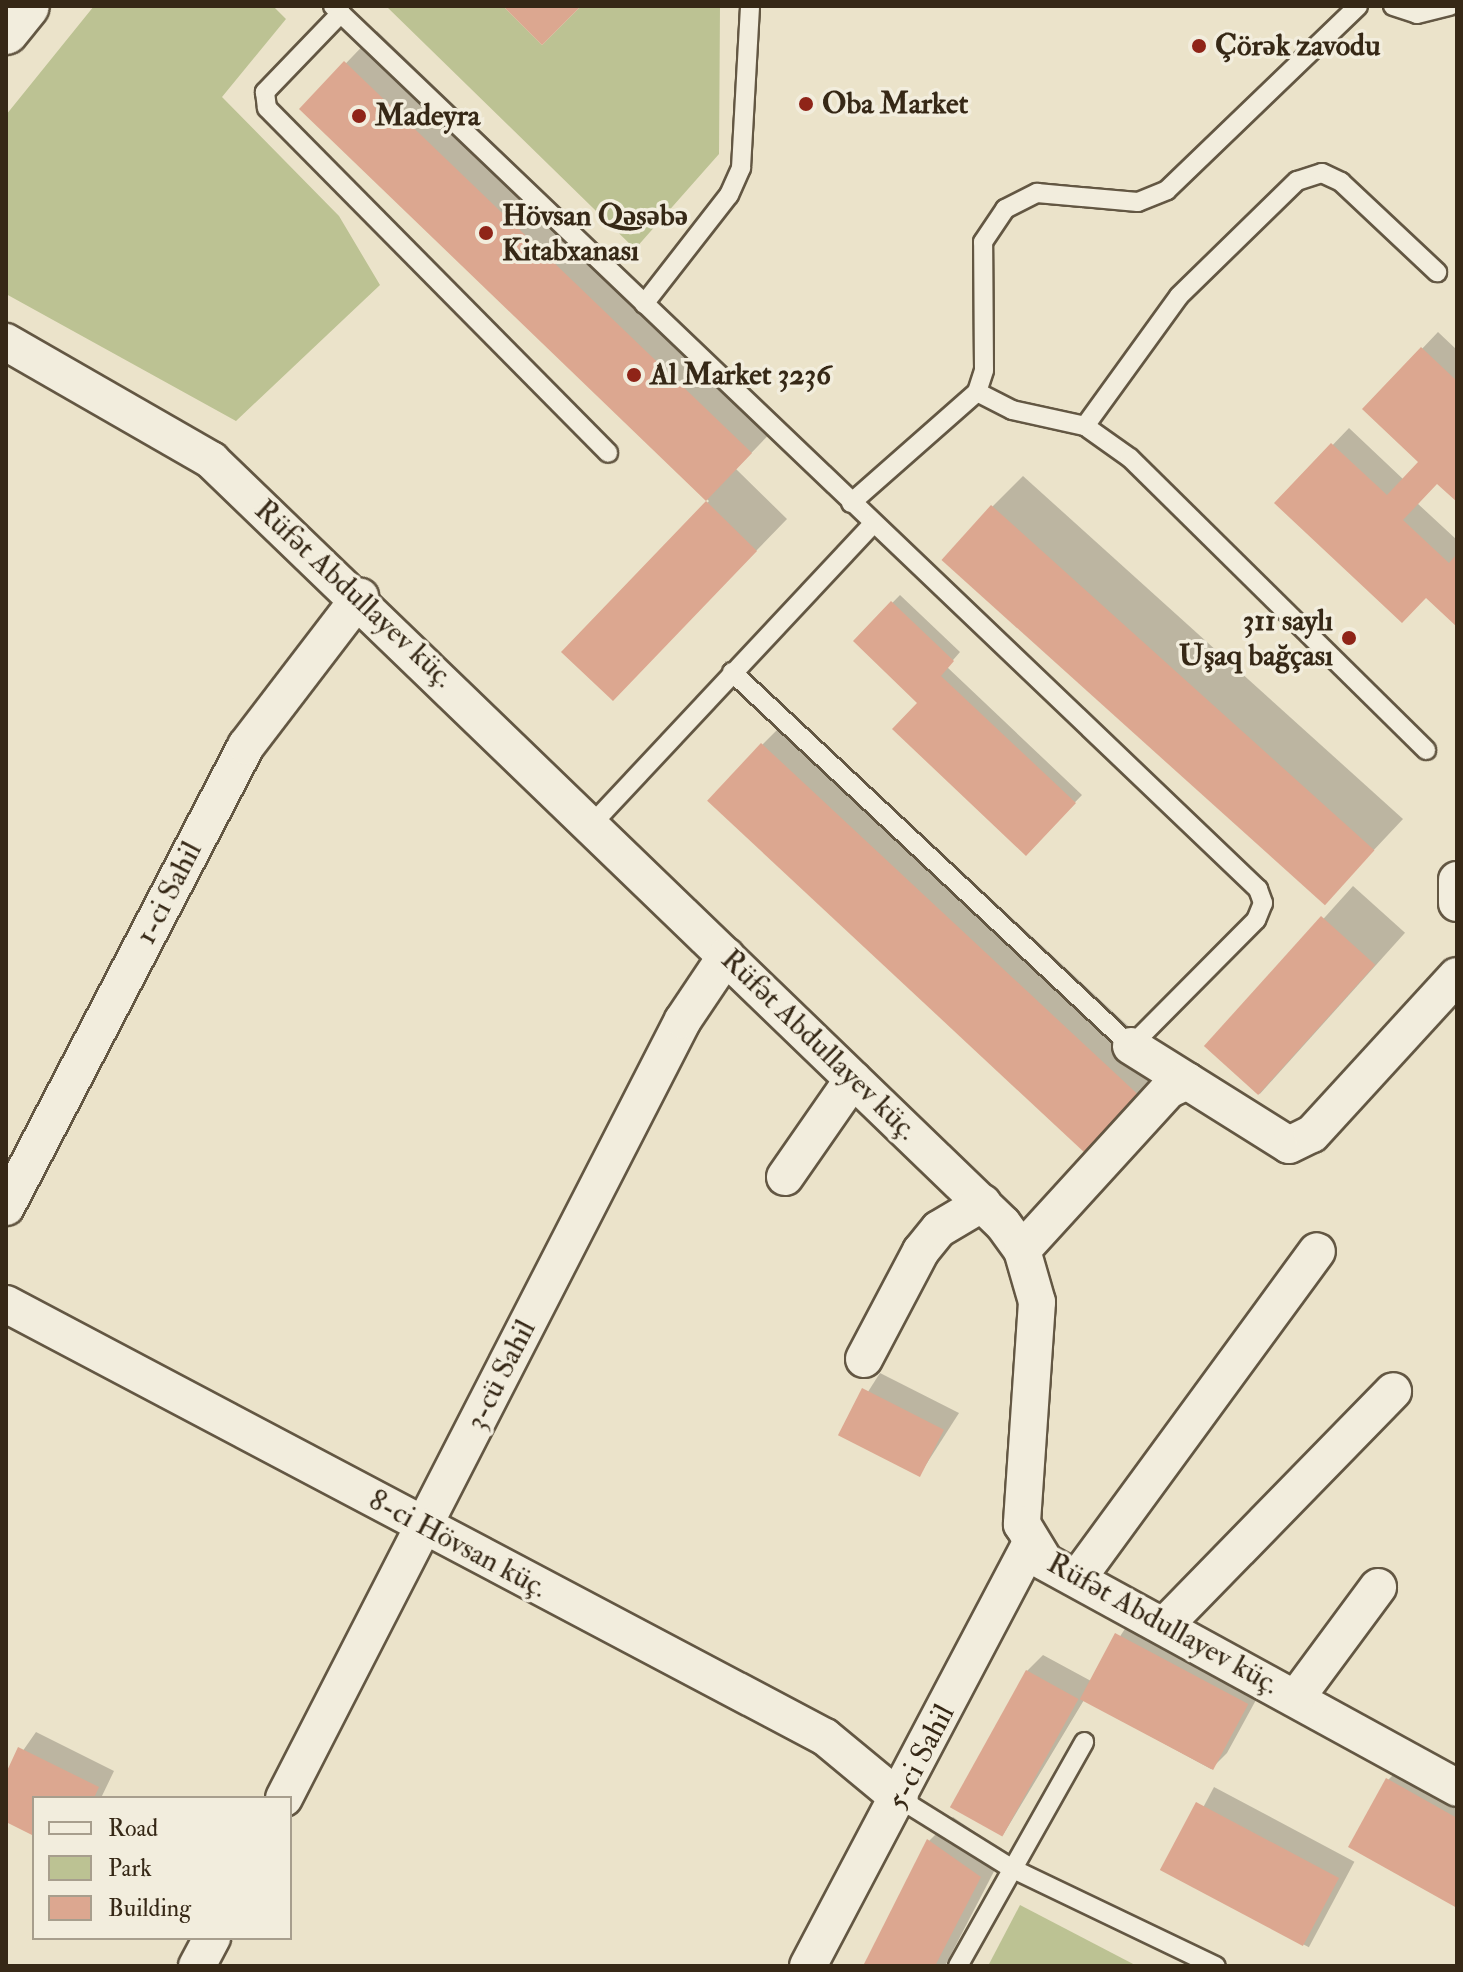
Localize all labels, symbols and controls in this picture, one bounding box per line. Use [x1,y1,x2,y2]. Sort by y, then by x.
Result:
place label: Çörək zavodu [1215,28,1380,64]
marker: Çörək zavodu [1190,37,1208,55]
place label: Oba Market [822,86,968,122]
marker: Oba Market [797,95,815,113]
place label: Madeyra [375,98,480,134]
marker: Madeyra [350,107,368,125]
place label: Hövsan Qəsəbə Kitabxanası [502,198,688,268]
marker: Hövsan Qəsəbə Kitabxanası [477,224,495,242]
place label: Al Market 3236 [650,357,831,393]
marker: Al Market 3236 [625,366,643,384]
street label: Rüfət Abdullayev küç. [247,492,461,696]
place label: 311 saylı Uşaq bağçası [1179,603,1333,674]
marker: 311 saylı Uşaq bağçası [1340,629,1358,647]
street label: 1-ci Sahil [128,836,210,950]
street label: Rüfət Abdullayev küç. [713,942,925,1148]
street label: 3-cü Sahil [458,1314,544,1436]
street label: 8-ci Hövsan küç. [363,1482,553,1606]
street label: Rüfət Abdullayev küç. [1041,1545,1285,1703]
street label: 5-ci Sahil [879,1699,963,1815]
legend [32,1796,292,1940]
text: Road [108,1813,158,1844]
text: Park [108,1853,152,1884]
text: Building [108,1893,191,1924]

